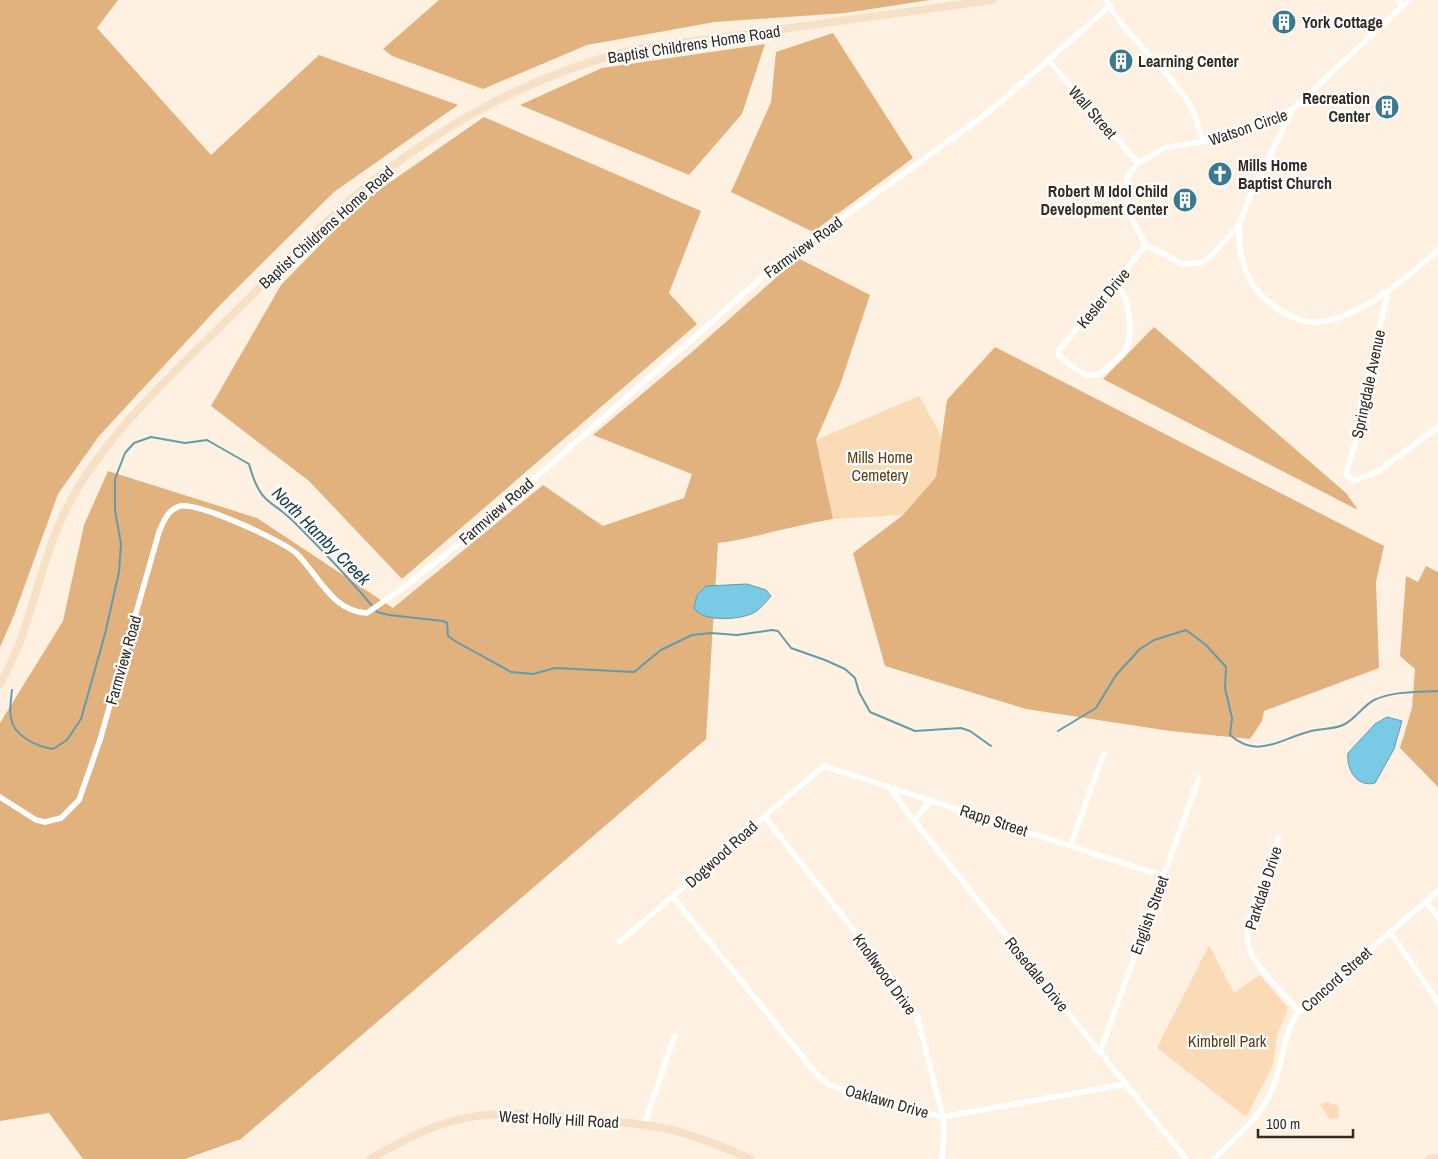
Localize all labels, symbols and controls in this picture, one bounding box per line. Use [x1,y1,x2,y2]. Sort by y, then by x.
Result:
building icon: York Cottage [1271,9,1297,35]
place label: York Cottage [1302,11,1383,33]
street label: Baptist Childrens Home Road [606,20,782,68]
building icon: Learning Center [1108,48,1134,74]
place label: Learning Center [1138,50,1240,72]
street label: Wall Street [1064,81,1122,144]
place label: Recreation Center [1302,87,1371,127]
building icon: Recreation Center [1374,94,1400,120]
street label: Watson Circle [1206,103,1290,151]
place label: Mills Home Baptist Church [1238,154,1332,194]
street label: Baptist Childrens Home Road [254,161,398,293]
church icon: Mills Home Baptist Church [1207,161,1233,187]
place label: Robert M Idol Child Development Center [1040,180,1169,220]
building icon: Robert M Idol Child Development Center [1172,187,1198,213]
street label: Farmview Road [759,211,847,283]
street label: Kesler Drive [1071,263,1135,333]
street label: Springdale Avenue [1346,328,1390,440]
park label: Mills Home Cemetery [847,446,913,486]
street label: Farmview Road [454,473,538,549]
water label: North Hamby Creek [266,481,377,591]
street label: Farmview Road [100,613,146,707]
street label: Rapp Street [957,799,1031,841]
street label: Dogwood Road [680,816,762,892]
street label: Parkdale Drive [1239,843,1287,933]
street label: English Street [1125,872,1174,957]
street label: Knollwood Drive [848,929,922,1019]
street label: Rosedale Drive [1000,932,1074,1016]
street label: Concord Street [1296,941,1376,1017]
park label: Kimbrell Park [1188,1030,1267,1052]
street label: Oaklawn Drive [843,1079,931,1123]
street label: West Holly Hill Road [498,1105,620,1133]
scale bar [1258,1106,1353,1138]
text: 100 m [1266,1113,1300,1134]

